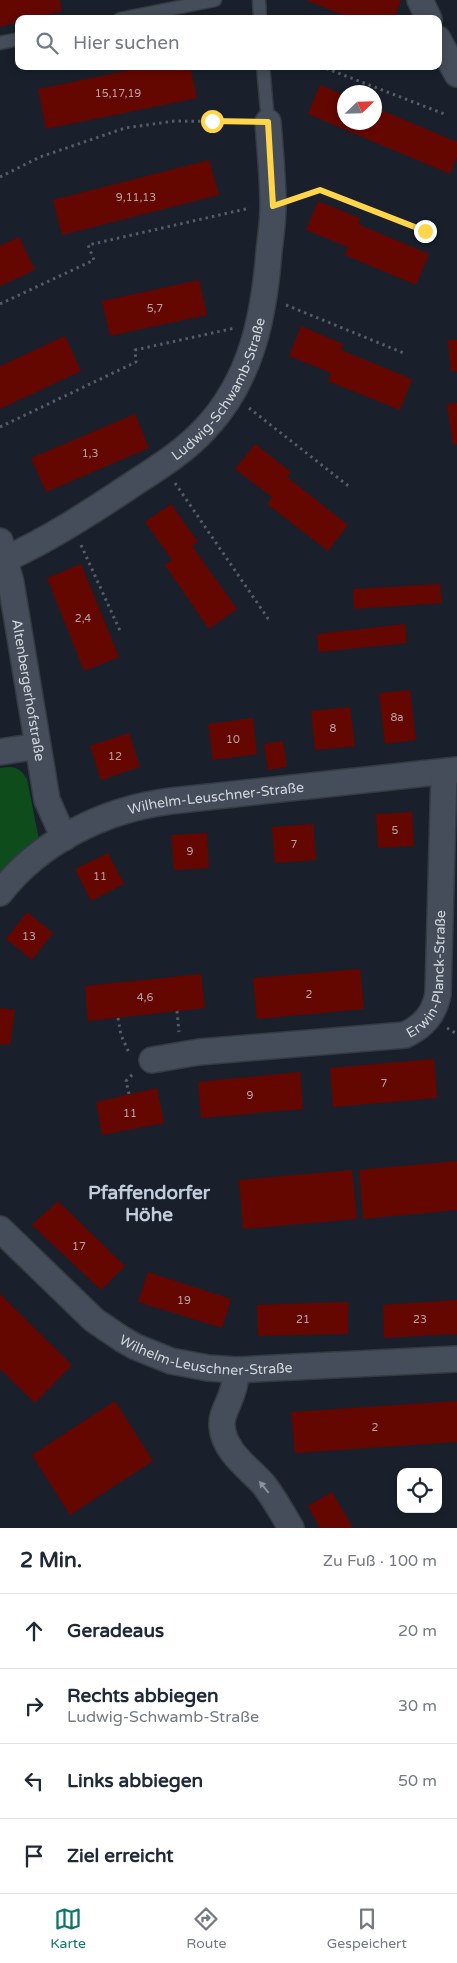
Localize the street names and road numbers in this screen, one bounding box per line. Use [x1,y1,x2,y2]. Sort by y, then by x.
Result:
street label: Ludwig-Schwamb-Straße [168,316,269,464]
street label: Altenbergerhofstraße [8,618,48,763]
street label: Wilhelm-Leuschner-Straße [126,779,305,818]
street label: Erwin-Planck-Straße [403,910,449,1042]
street label: Wilhelm-Leuschner-Straße [116,1331,293,1379]

